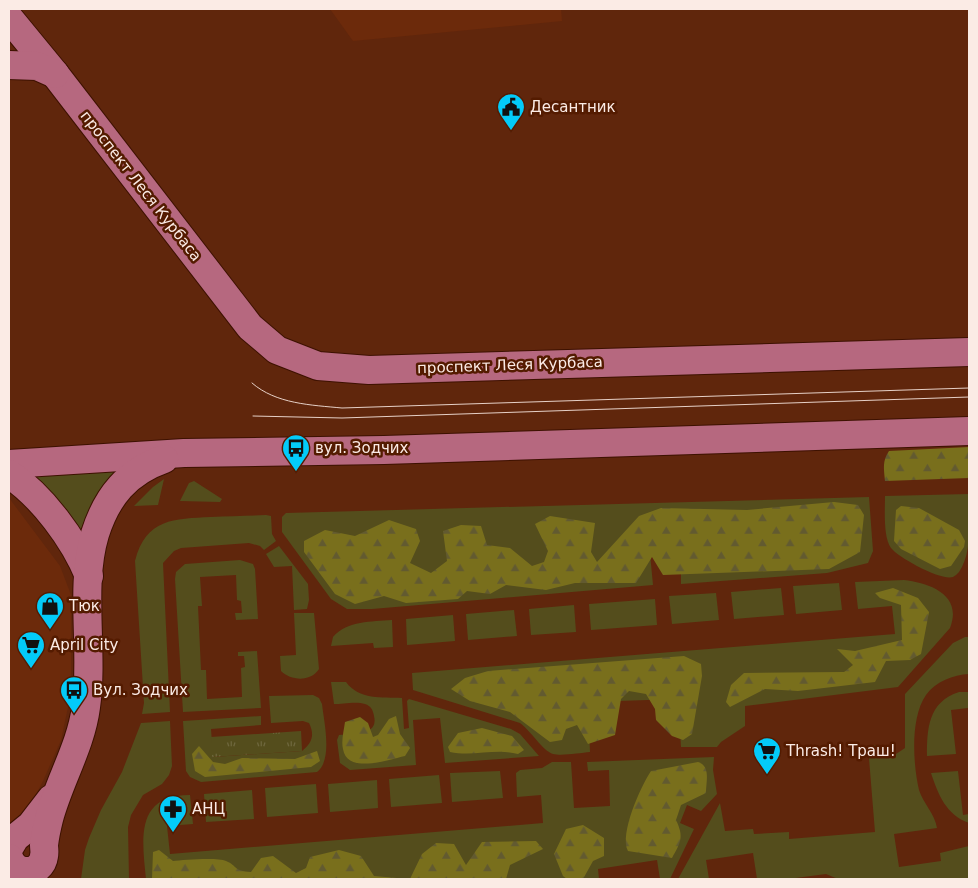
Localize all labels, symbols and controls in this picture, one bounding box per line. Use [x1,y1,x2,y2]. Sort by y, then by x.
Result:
public building icon: Десантник [496,92,526,131]
place label: Десантник [530,98,616,116]
street label: проспект Леся Курбаса [77,107,205,265]
street label: проспект Леся Курбаса [417,353,603,377]
bus stop icon: вул. Зодчих [281,433,311,472]
place label: вул. Зодчих [315,439,409,457]
shop icon: Тюк [35,591,65,630]
place label: Тюк [68,597,100,615]
supermarket icon: April City [16,630,46,669]
place label: April City [50,636,119,654]
bus stop icon: Вул. Зодчих [59,675,89,714]
place label: Вул. Зодчих [93,681,188,699]
supermarket icon: Thrash! Траш! [752,736,782,775]
place label: Thrash! Траш! [785,742,896,760]
pharmacy icon: АНЦ [158,794,188,833]
place label: АНЦ [192,800,226,818]

